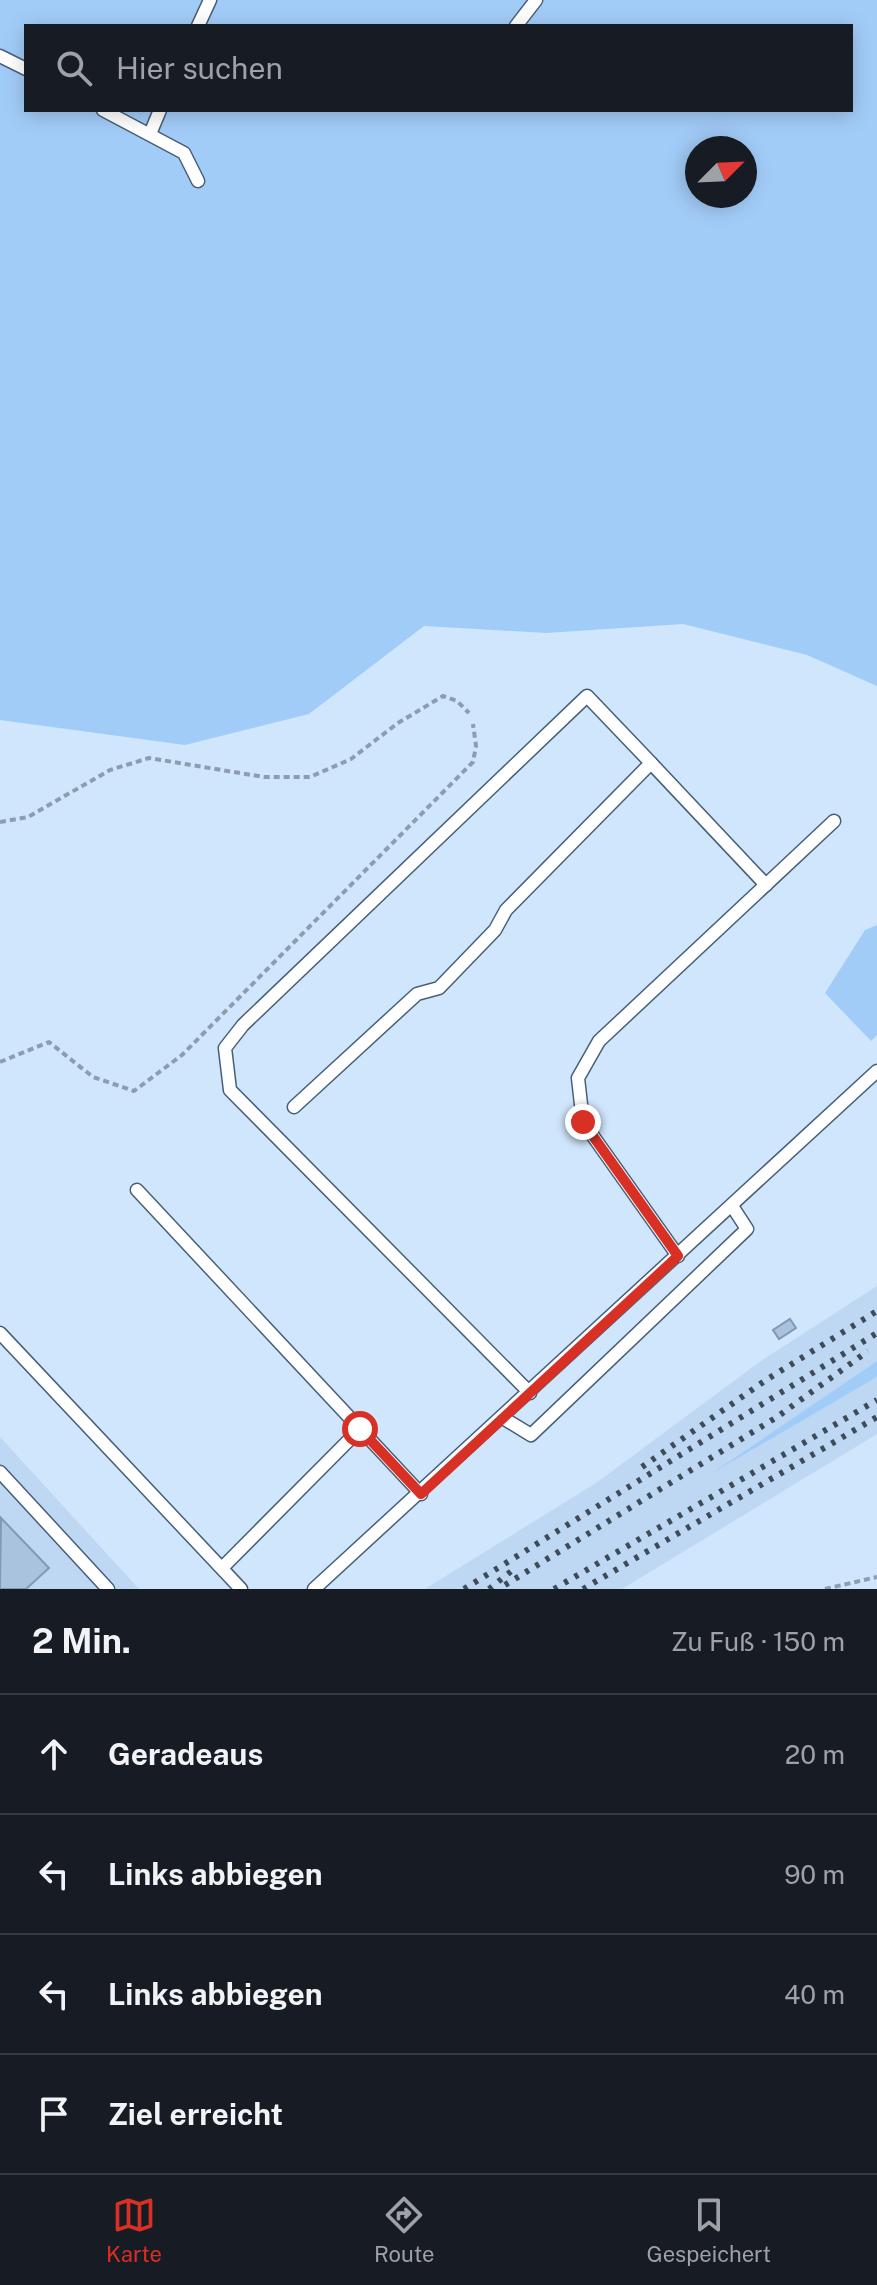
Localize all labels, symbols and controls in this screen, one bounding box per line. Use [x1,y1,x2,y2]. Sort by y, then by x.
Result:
search box [24,24,853,112]
icon: search [52,46,96,90]
text: Hier suchen [116,50,283,86]
north arrow [685,136,757,208]
route end [565,1104,601,1140]
route start [342,1411,378,1447]
text: 2 Min. [32,1621,131,1661]
text: Zu Fuß · 150 m [671,1626,845,1657]
icon: ahead [32,1732,76,1776]
text: Geradeaus [108,1736,263,1772]
text: 20 m [785,1739,845,1770]
icon: left [32,1852,76,1896]
text: Links abbiegen [108,1856,323,1892]
text: 90 m [784,1859,845,1890]
icon: left [32,1972,76,2016]
text: Links abbiegen [108,1976,323,2012]
text: 40 m [784,1979,845,2010]
icon: arrive [32,2092,76,2136]
text: Ziel erreicht [108,2096,283,2132]
tab: Karte [106,2193,162,2267]
tab: Route [374,2193,434,2267]
tab: Gespeichert [647,2193,771,2267]

